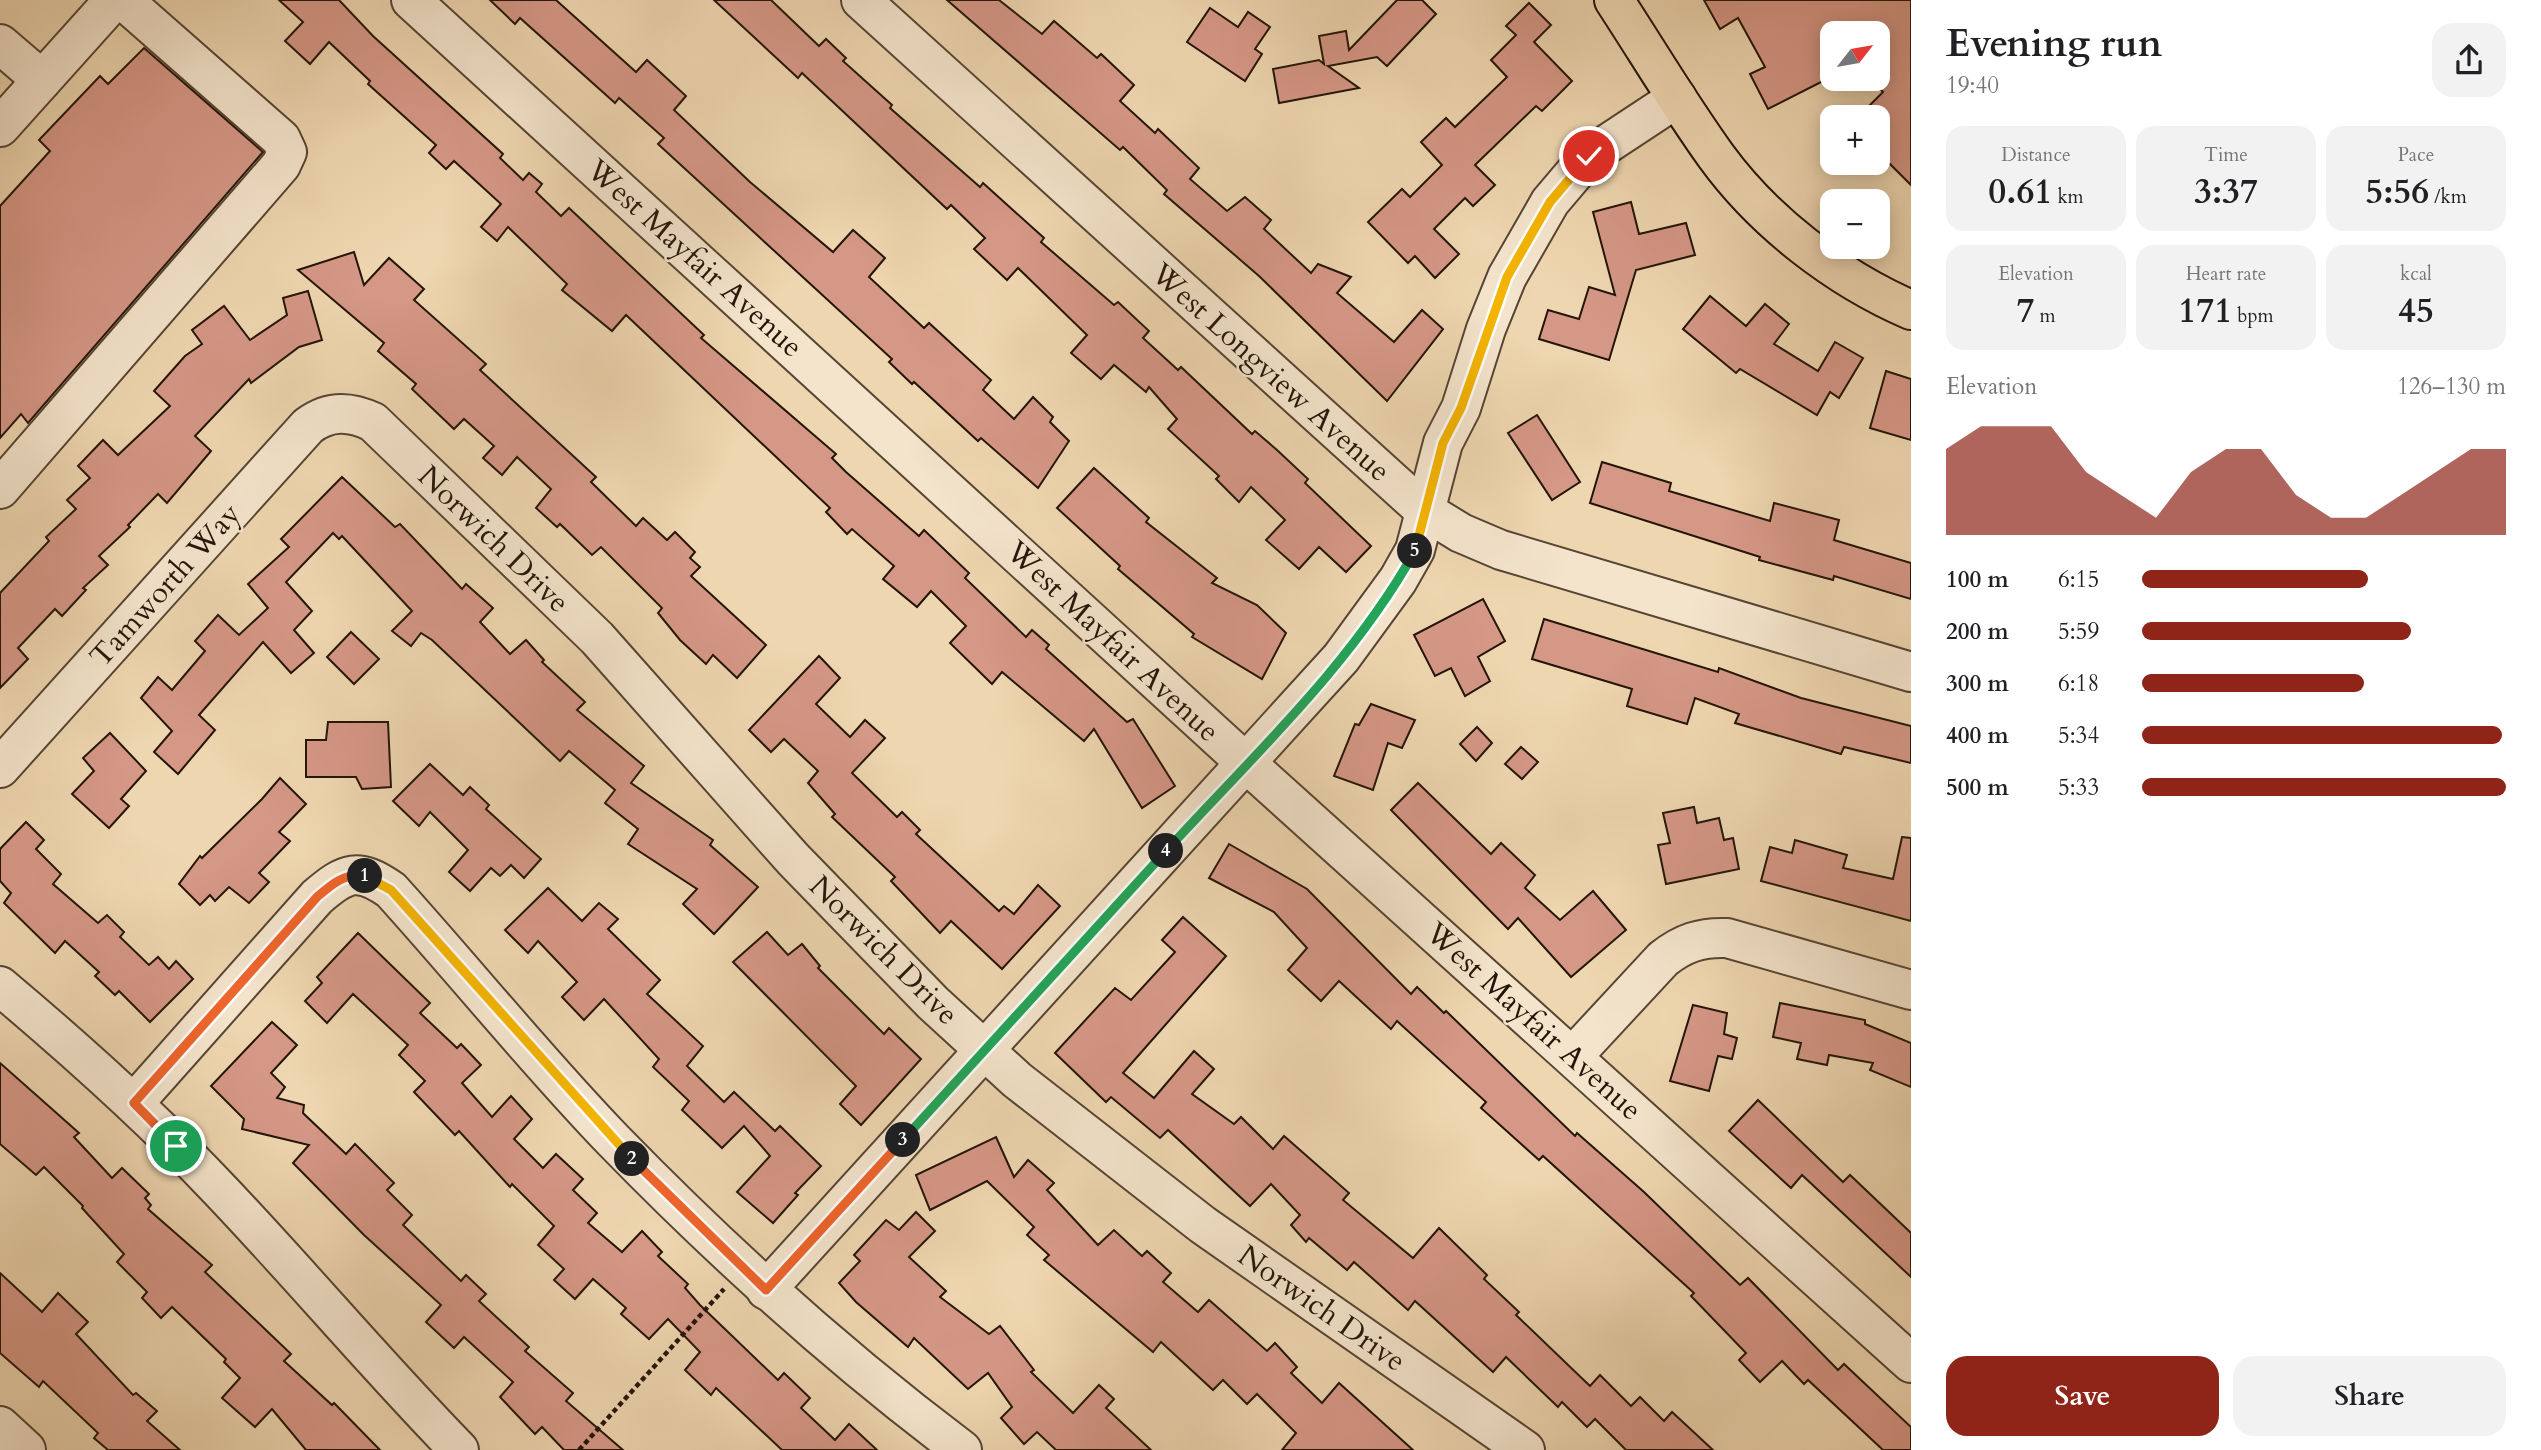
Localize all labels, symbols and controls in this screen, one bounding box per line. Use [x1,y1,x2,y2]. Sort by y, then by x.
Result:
text: Evening run [1946,18,2162,70]
north arrow [1820,21,1890,91]
map controls [1820,21,1890,259]
button: share [2432,23,2506,97]
text: 19:40 [1946,70,1999,101]
button: + [1820,105,1890,175]
pin [1559,126,1619,186]
icon: check [1570,137,1608,175]
text: Distance [2001,142,2071,168]
text: Time [2204,142,2248,168]
text: Pace [2398,142,2434,168]
street label: West Mayfair Avenue [577,149,812,367]
text: 0.61 [1988,168,2052,216]
text: 3:37 [2194,168,2258,216]
text: 5:56 [2365,168,2429,216]
text: km [2052,184,2084,210]
text: /km [2429,184,2467,210]
button: − [1820,189,1890,259]
street label: West Longview Avenue [1141,253,1399,491]
text: Elevation [1998,261,2074,287]
text: Heart rate [2186,261,2266,287]
text: kcal [2400,261,2432,287]
text: 7 [2016,287,2034,335]
text: 171 [2178,287,2232,335]
text: 45 [2398,287,2434,335]
text: m [2034,303,2056,329]
text: bpm [2232,303,2274,329]
text: Elevation [1946,371,2037,402]
text: 126–130 m [2397,371,2506,402]
street label: Norwich Drive [409,457,578,622]
street label: Tamworth Way [81,494,250,676]
street label: West Mayfair Avenue [996,531,1228,751]
pin: 5 [1398,534,1432,568]
text: 5 [1410,537,1419,563]
text: 100 m [1946,564,2009,595]
text: 6:15 [2058,564,2099,595]
text: 200 m [1946,616,2009,647]
text: 5:59 [2058,616,2099,647]
text: 300 m [1946,668,2009,699]
text: 6:18 [2058,668,2099,699]
text: 400 m [1946,720,2009,751]
text: 5:34 [2058,720,2099,751]
text: 500 m [1946,772,2009,803]
text: 5:33 [2058,772,2099,803]
pin: 4 [1148,834,1184,868]
text: 4 [1161,837,1170,863]
pin: 1 [348,858,382,894]
text: 1 [360,862,369,888]
street label: Norwich Drive [800,867,967,1034]
street label: West Mayfair Avenue [1416,912,1651,1130]
pin [146,1116,206,1176]
pin: 3 [886,1122,920,1158]
text: 3 [898,1126,907,1152]
icon: arrive [157,1127,195,1165]
pin: 2 [614,1142,650,1176]
text: 2 [627,1145,636,1171]
street label: Norwich Drive [1230,1235,1414,1381]
button: Save [1946,1356,2219,1436]
button: Share [2233,1356,2506,1436]

